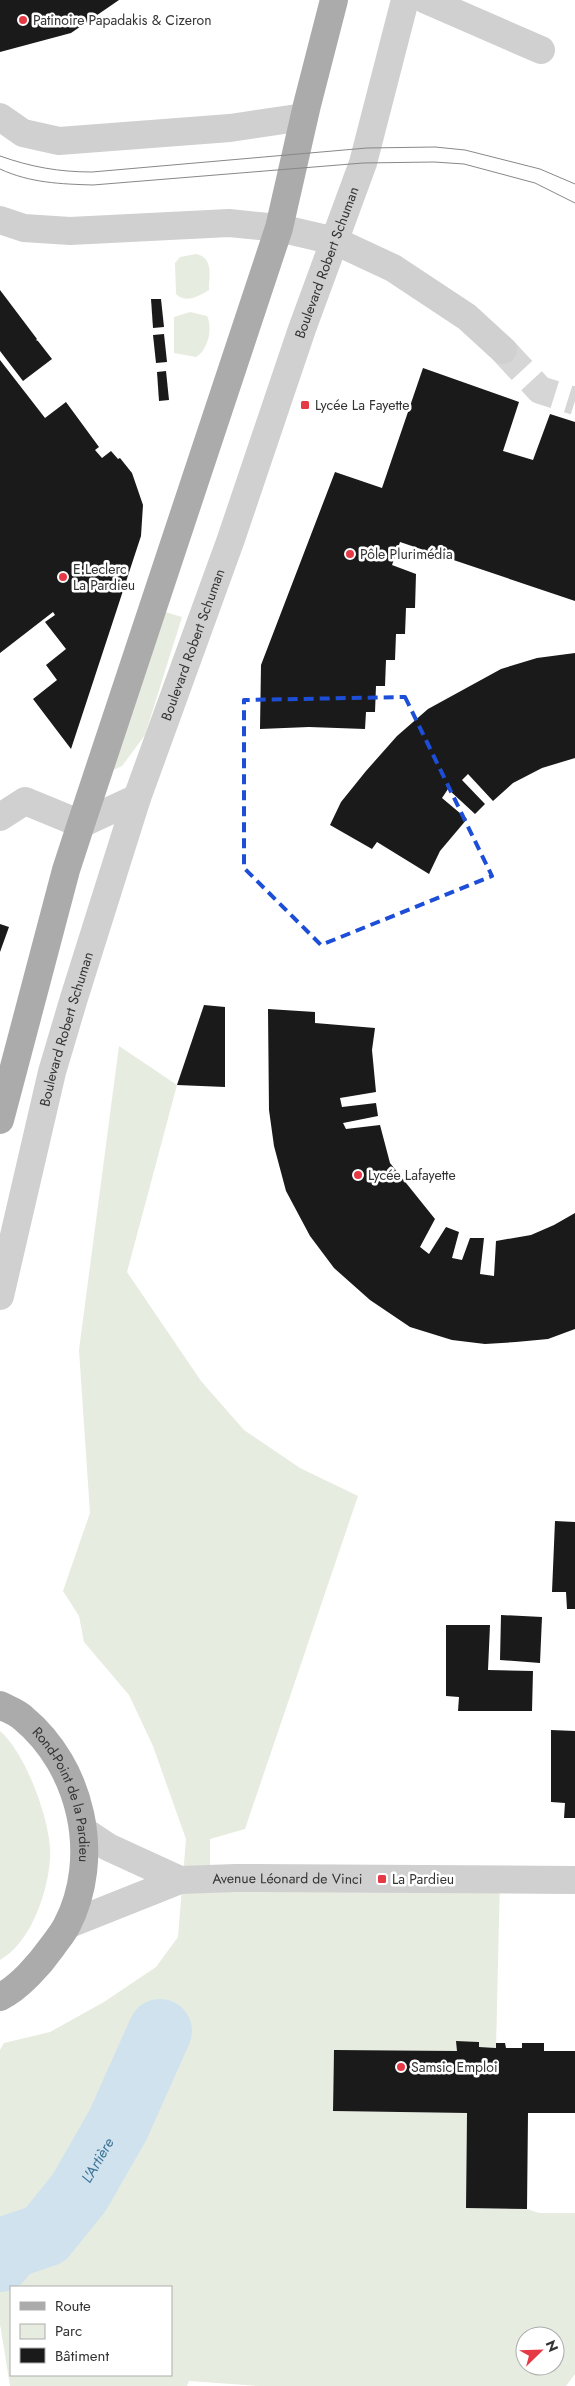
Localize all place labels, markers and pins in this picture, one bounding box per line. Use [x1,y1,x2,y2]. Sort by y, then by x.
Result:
place label: Patinoire Papadakis & Cizeron [33,10,212,30]
marker: Patinoire Papadakis & Cizeron [17,14,29,26]
place label: Lycée La Fayette [315,395,409,415]
marker: Lycée La Fayette [299,399,311,411]
place label: Pôle Plurimédia [360,544,453,564]
marker: Pôle Plurimédia [344,548,356,560]
place label: E.Leclerc La Pardieu [73,559,135,595]
marker: E.Leclerc La Pardieu [57,571,69,583]
place label: Lycée Lafayette [368,1165,456,1185]
marker: Lycée Lafayette [352,1169,364,1181]
place label: La Pardieu [392,1869,454,1889]
marker: La Pardieu [376,1873,388,1885]
place label: Samsic Emploi [411,2057,498,2077]
marker: Samsic Emploi [395,2061,407,2073]

